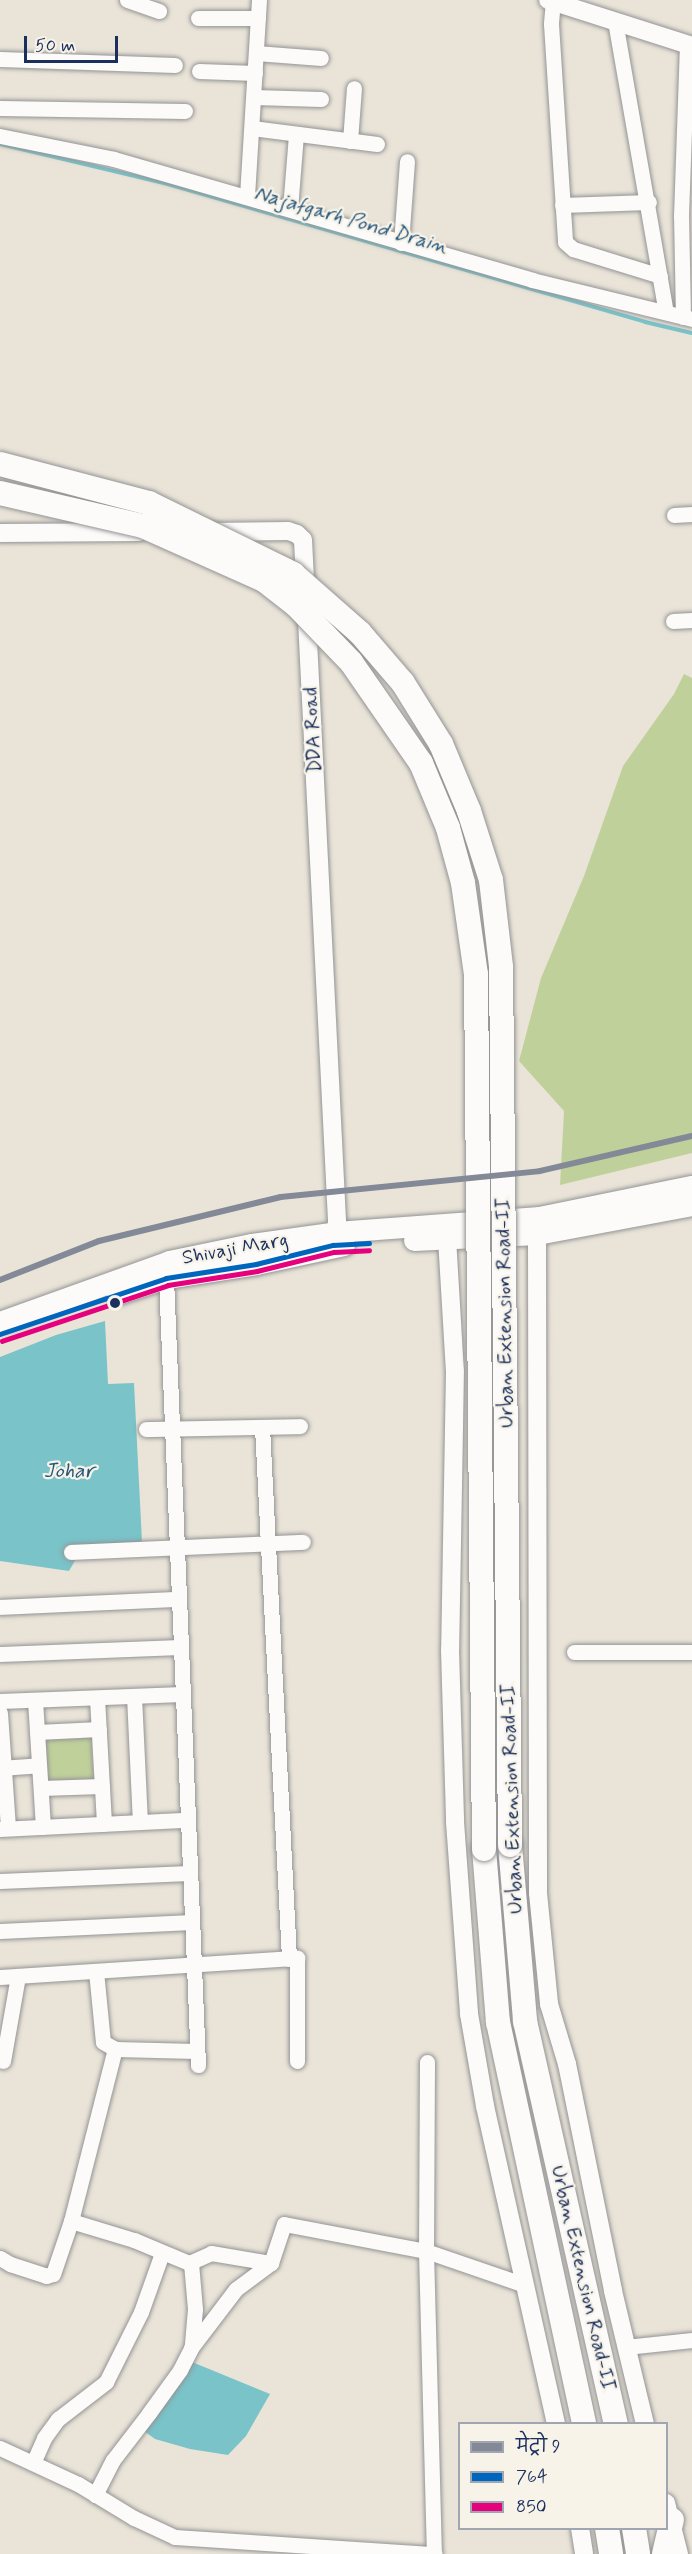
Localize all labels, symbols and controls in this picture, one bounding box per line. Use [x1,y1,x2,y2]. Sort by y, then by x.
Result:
scale bar [27,24,122,62]
text: 50 m [35,34,75,58]
water label: Najafgarh Pond Drain [252,180,450,260]
street label: DDA Road [299,688,327,772]
street label: Urban Extension Road-II [491,1198,519,1428]
street label: Shivaji Marg [181,1228,289,1270]
unlabelled marker [109,1297,121,1309]
water label: Johar [44,1458,94,1484]
street label: Urban Extension Road-II [496,1684,528,1914]
street label: Urban Extension Road-II [546,2164,620,2392]
legend [458,2422,668,2530]
text: मेट्रो 9 [516,2435,561,2459]
text: 764 [516,2465,547,2489]
text: 850 [516,2495,547,2519]

